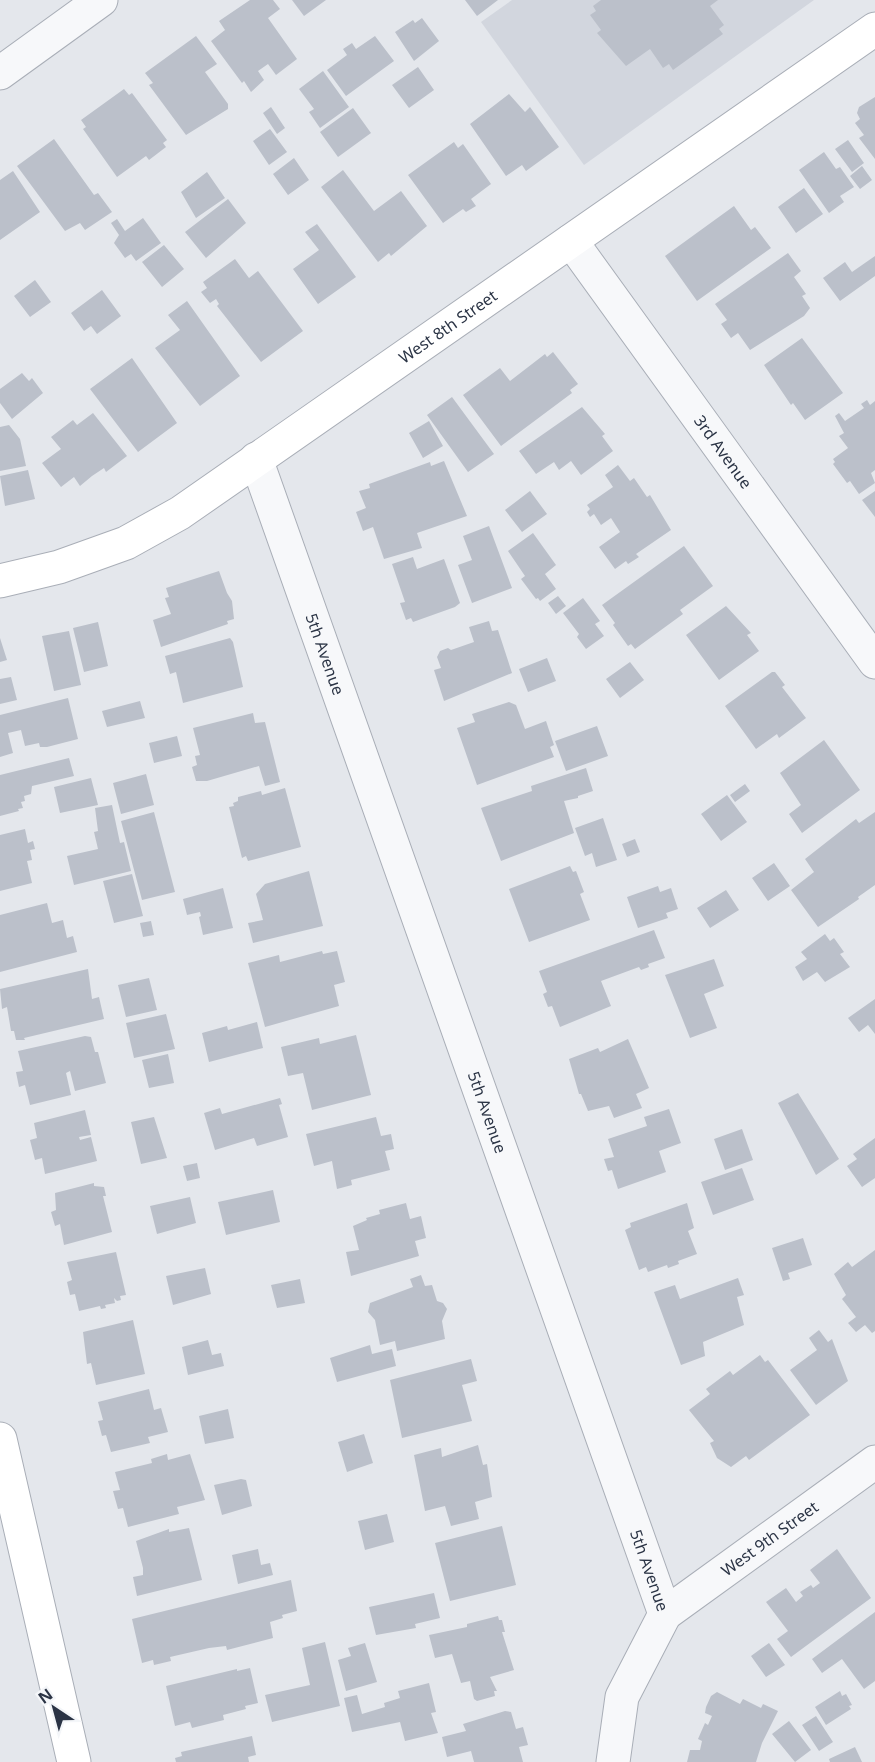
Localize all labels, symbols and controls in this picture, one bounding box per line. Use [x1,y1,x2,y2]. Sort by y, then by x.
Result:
street label: West 8th Street [394,284,501,368]
street label: 3rd Avenue [689,411,757,493]
street label: 5th Avenue [301,610,350,698]
street label: 5th Avenue [463,1068,512,1156]
street label: West 9th Street [716,1496,823,1581]
street label: 5th Avenue [625,1527,674,1614]
north arrow [24,1678,84,1738]
text: N [33,1683,57,1709]

